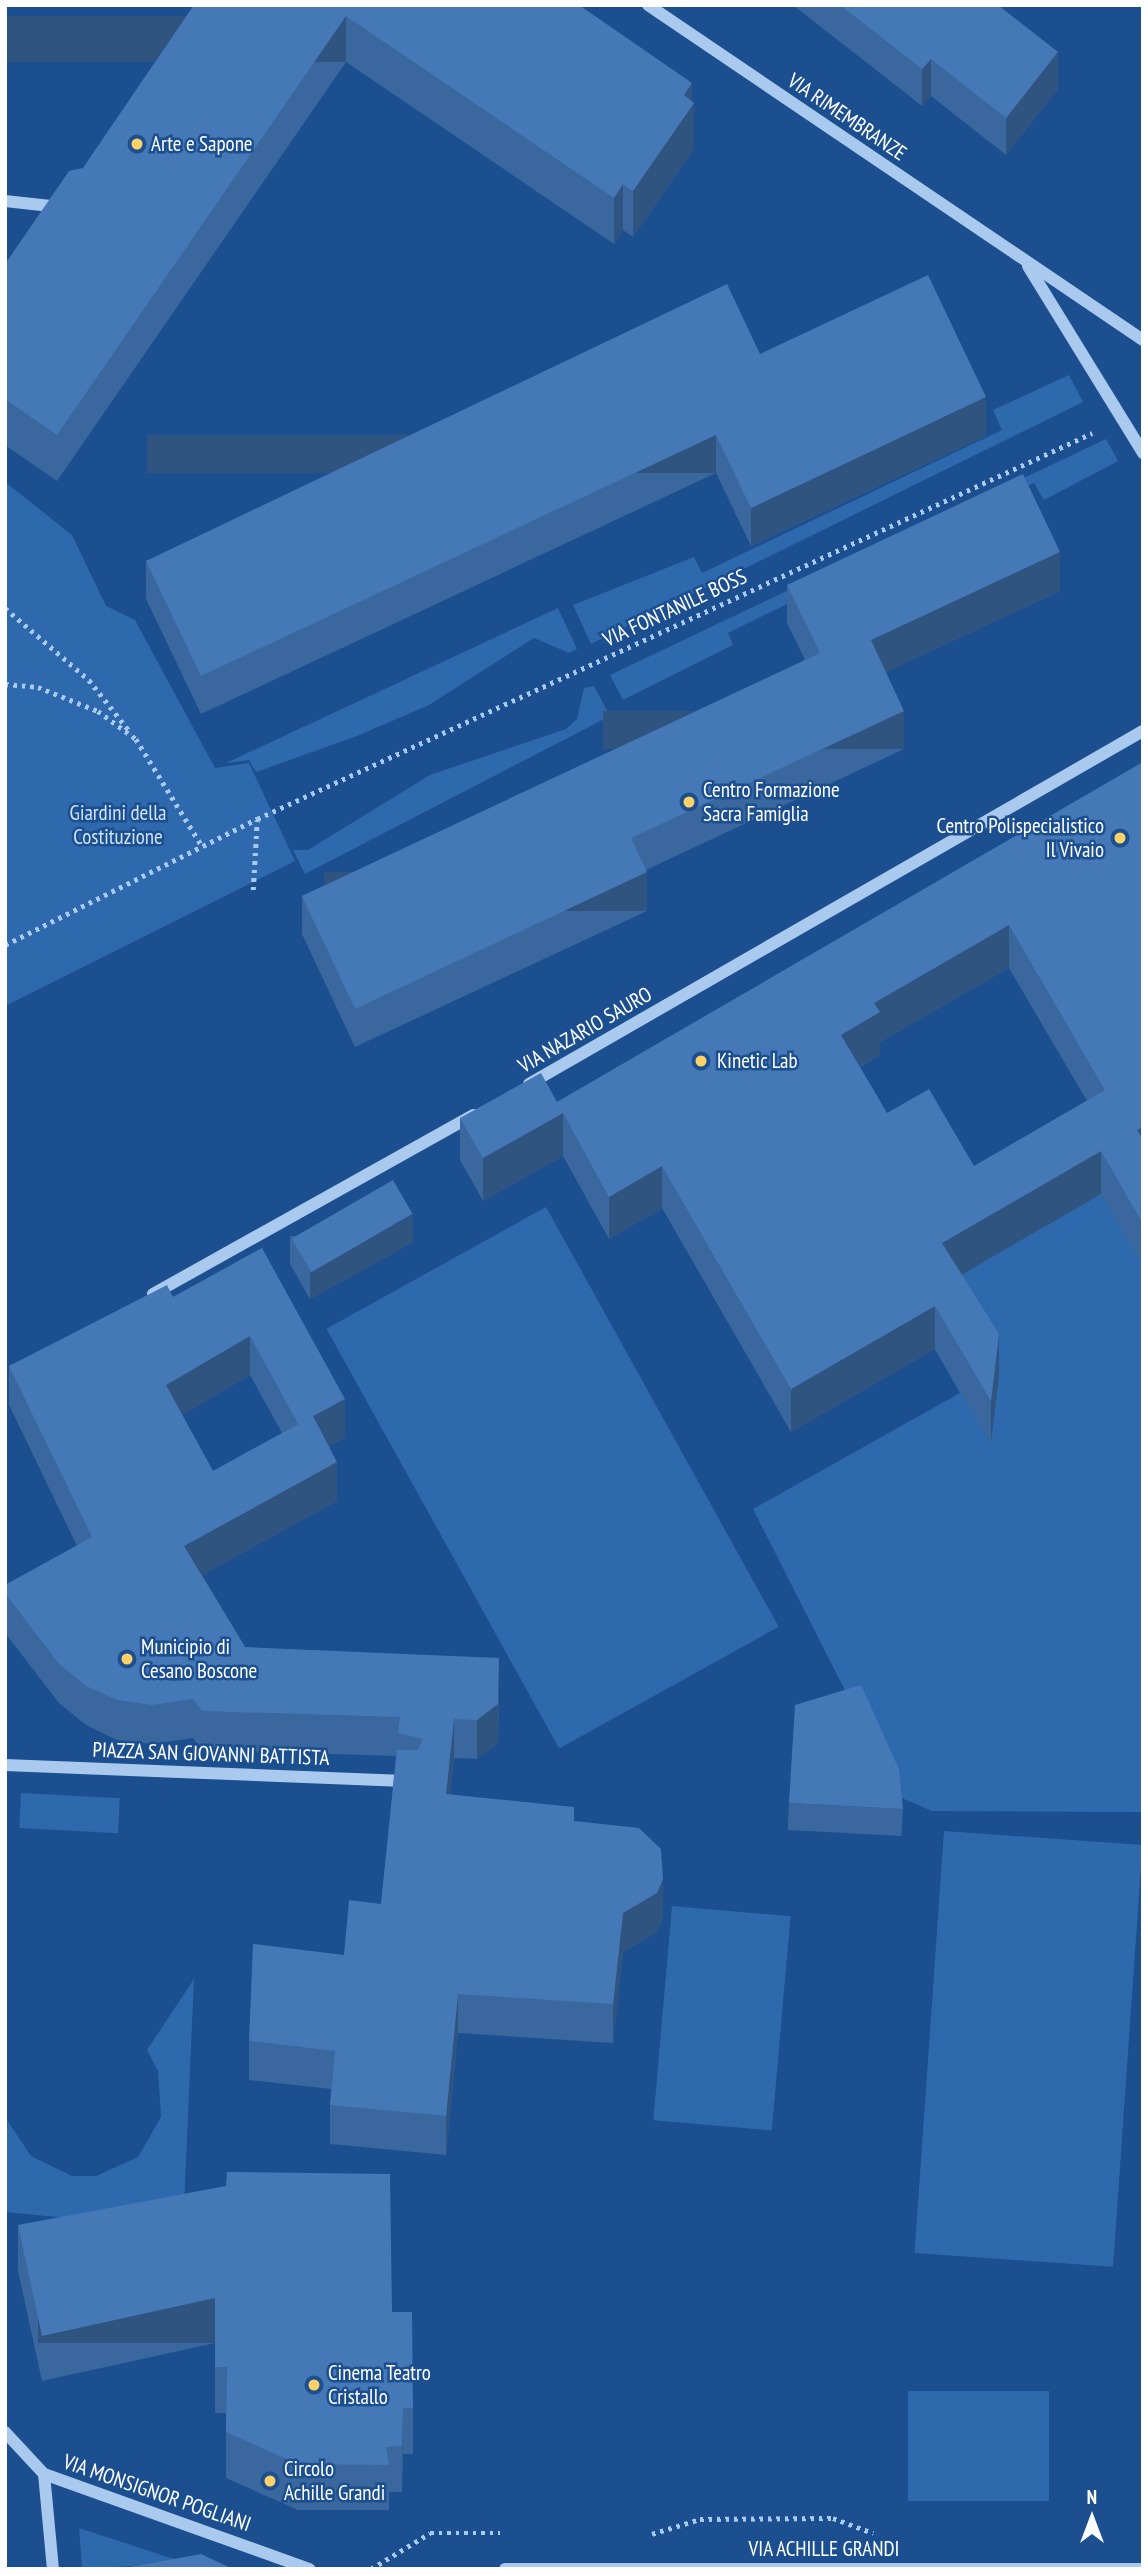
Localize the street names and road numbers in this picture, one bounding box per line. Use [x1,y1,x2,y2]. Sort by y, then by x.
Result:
street label: VIA RIMEMBRANZE [782,68,912,166]
street label: VIA FONTANILE BOSS [599,564,751,652]
street label: VIA NAZARIO SAURO [513,981,657,1079]
street label: PIAZZA SAN GIOVANNI BATTISTA [92,1737,330,1771]
street label: VIA MONSIGNOR POGLIANI [59,2449,255,2537]
street label: VIA ACHILLE GRANDI [748,2536,900,2562]

